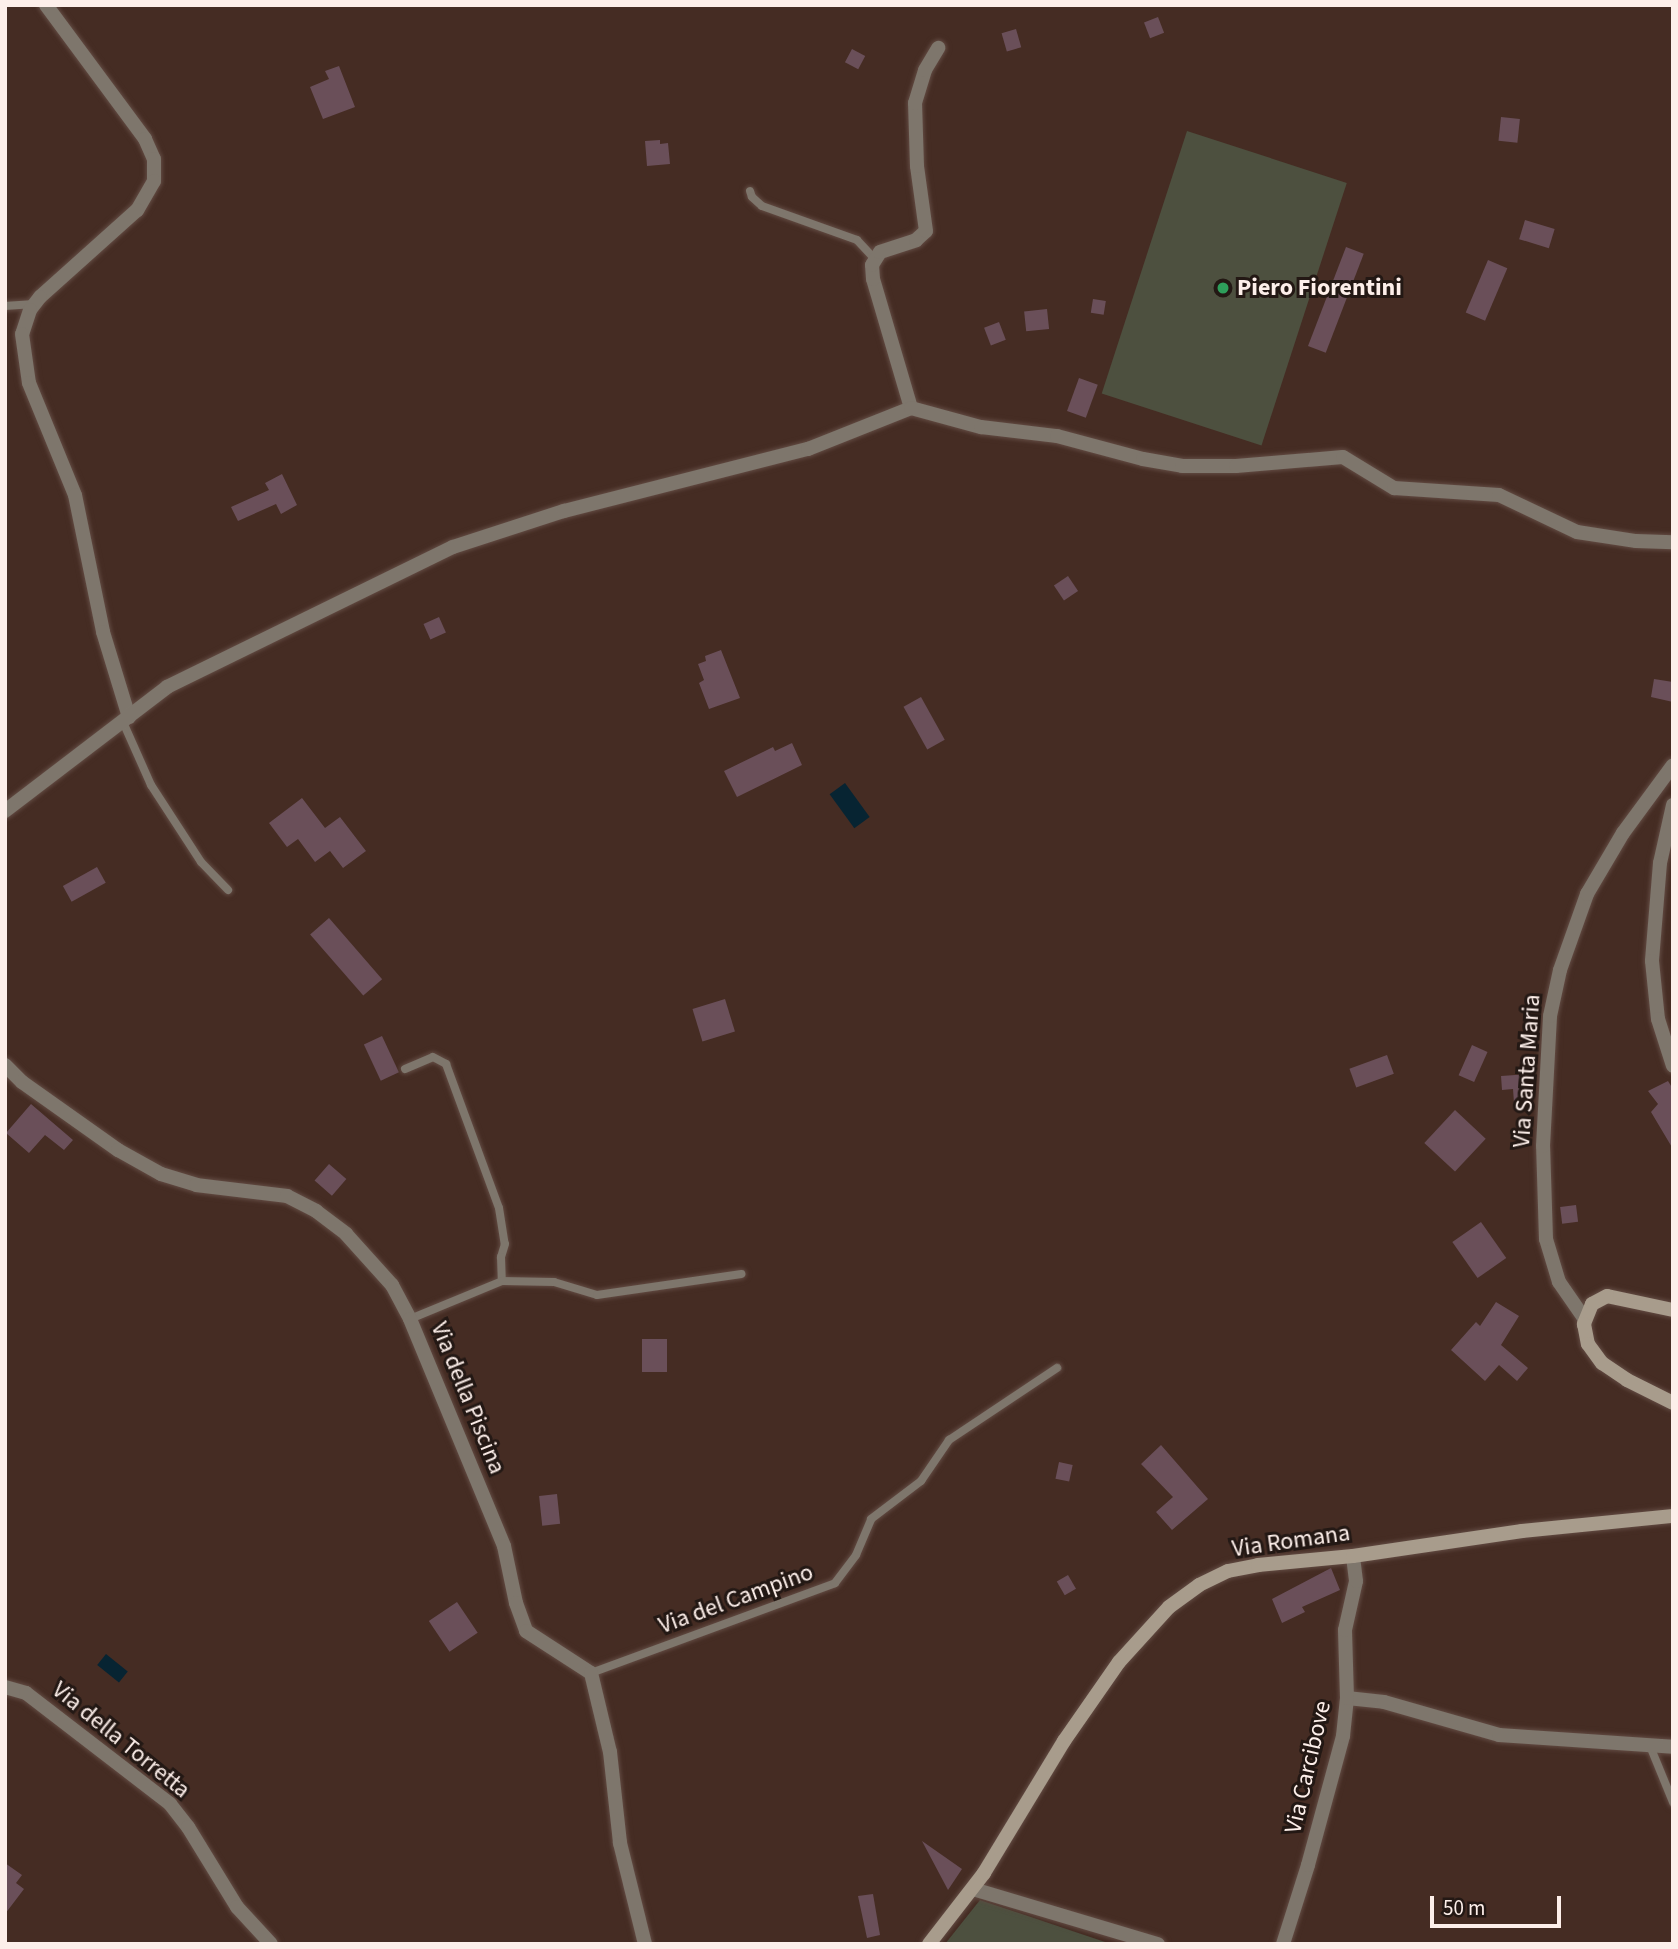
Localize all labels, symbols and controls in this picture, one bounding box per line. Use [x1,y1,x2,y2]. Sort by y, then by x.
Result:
place label: Piero Fiorentini [1237,274,1402,302]
marker: Piero Fiorentini [1215,280,1231,296]
street label: Via Santa Maria [1507,993,1547,1149]
street label: Via della Piscina [424,1318,512,1478]
street label: Via Romana [1230,1518,1352,1564]
street label: Via del Campino [655,1558,817,1640]
street label: Via della Torretta [46,1676,196,1804]
street label: Via Carcibove [1279,1698,1337,1836]
scale bar [1433,1882,1564,1926]
text: 50 m [1443,1893,1485,1923]

